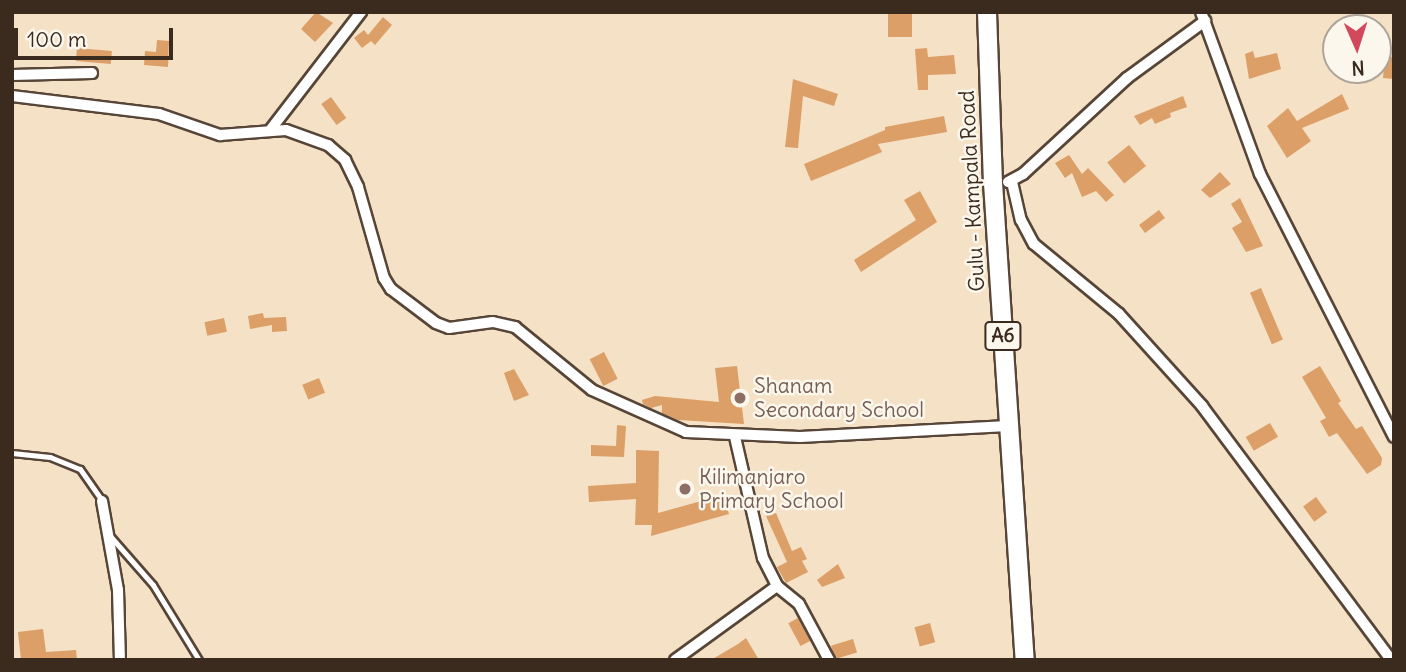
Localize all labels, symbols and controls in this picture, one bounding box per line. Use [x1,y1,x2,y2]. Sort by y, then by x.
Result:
scale bar [18,14,177,58]
north arrow [1322,14,1392,84]
text: 100 m [27,26,86,53]
text: N [1351,56,1365,80]
street label: Gulu - Kampala Road [954,90,990,292]
road number: A6 [984,320,1022,352]
place label: Shanam Secondary School [754,373,924,423]
marker: Shanam Secondary School [732,390,748,406]
place label: Kilimanjaro Primary School [699,464,844,514]
marker: Kilimanjaro Primary School [677,481,693,497]

